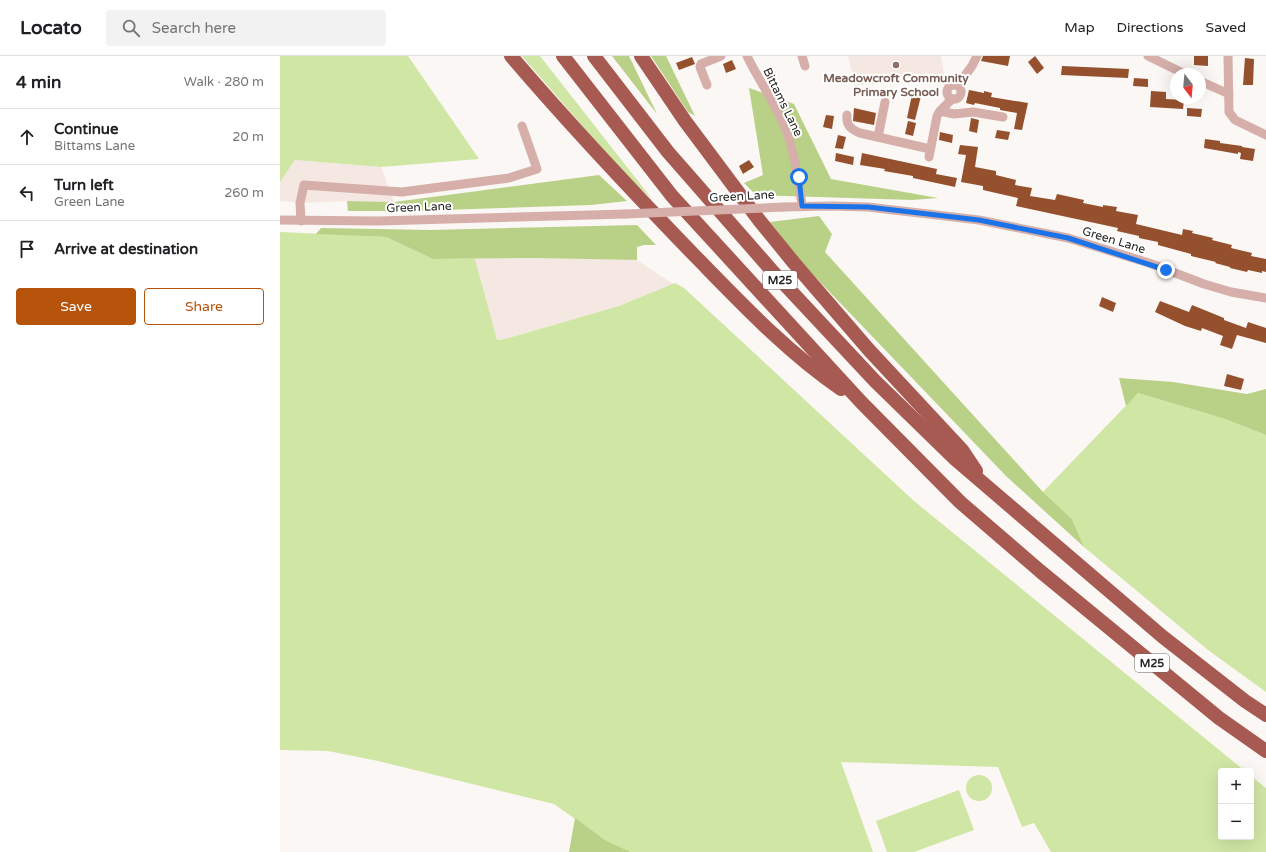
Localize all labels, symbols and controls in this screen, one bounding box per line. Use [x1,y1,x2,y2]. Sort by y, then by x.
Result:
search box [106,10,386,46]
text: Locato [20,17,82,39]
icon: search [120,17,142,39]
text: Search here [152,19,236,37]
text: Map [1064,19,1095,36]
text: Directions [1117,19,1184,36]
text: Saved [1206,19,1246,36]
marker: Meadowcroft Community Primary School [891,60,901,70]
street label: Bittams Lane [760,65,806,139]
north arrow [1170,68,1206,104]
place label: Meadowcroft Community Primary School [823,71,969,100]
text: 4 min [16,72,61,93]
text: Walk · 280 m [184,74,264,90]
text: Continue [54,120,118,138]
icon: ahead [16,126,38,148]
text: 20 m [232,129,264,145]
text: Bittams Lane [54,138,135,154]
route start [790,168,808,186]
text: Turn left [54,176,114,194]
icon: left [16,182,38,204]
text: 260 m [224,185,264,201]
street label: Green Lane [709,187,775,205]
text: Green Lane [54,194,125,210]
street label: Green Lane [386,199,452,215]
street label: Green Lane [1081,224,1147,256]
icon: arrive [16,238,38,260]
text: Arrive at destination [54,240,198,258]
route end [1157,261,1175,279]
road number: M25 [763,271,797,289]
button: Save [16,288,136,325]
button: Share [144,288,264,325]
road number: M25 [1135,654,1169,672]
map controls [1218,768,1254,840]
button: + [1218,768,1254,804]
button: − [1218,804,1254,840]

